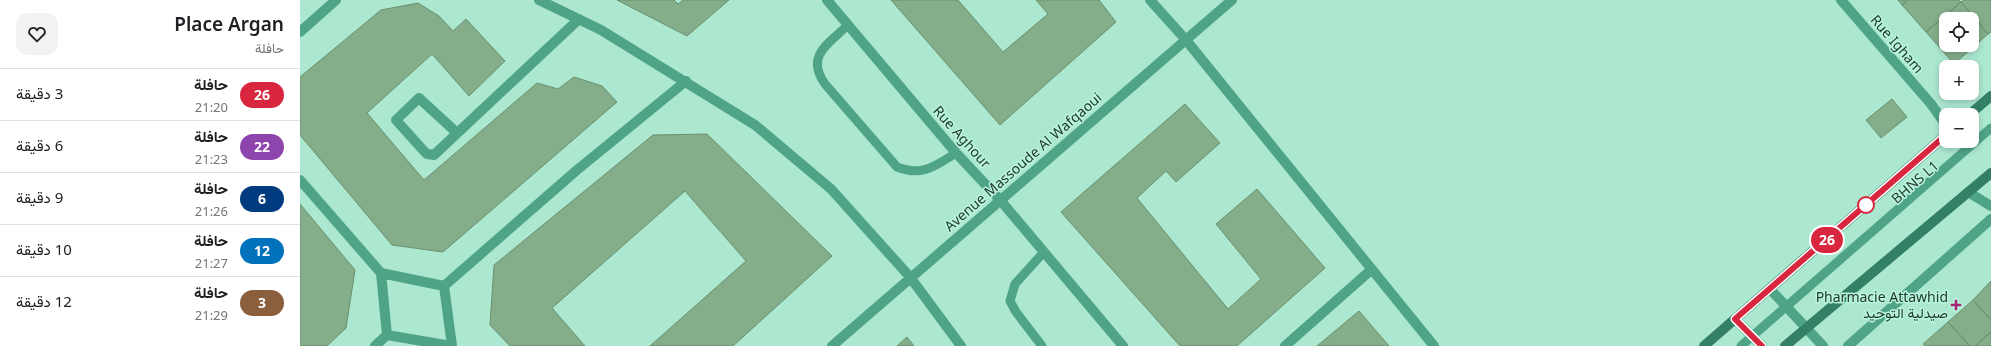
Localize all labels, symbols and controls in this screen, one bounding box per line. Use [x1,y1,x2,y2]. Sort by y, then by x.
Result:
street label: Rue Igham [1867,10,1928,77]
text: Place Argan [174,11,284,37]
map controls [1939,12,1979,148]
button: locate [1939,12,1979,52]
button: heart [16,13,58,55]
text: حافلة [255,39,284,57]
button: + [1939,60,1979,100]
text: حافلة [194,74,228,94]
text: 3 دقيقة [16,83,63,103]
text: 26 [254,85,270,104]
street label: Avenue Massoude Al Wafqaoui [940,88,1105,235]
text: 21:20 [195,98,228,116]
street label: Rue Aghour [929,101,996,172]
button: − [1939,108,1979,148]
text: حافلة [194,126,228,146]
text: 6 دقيقة [16,135,63,155]
text: 22 [254,137,270,156]
text: 21:23 [195,150,228,168]
street label: BHNS L1 [1887,156,1942,207]
text: حافلة [194,178,228,198]
text: 9 دقيقة [16,187,63,207]
text: 6 [258,189,266,208]
unlabelled marker [1857,196,1875,214]
text: 21:26 [195,202,228,220]
line badge: 26 [1809,227,1845,253]
text: حافلة [194,230,228,250]
text: 26 [1819,230,1835,249]
text: 10 دقيقة [16,239,72,259]
text: 12 [254,241,270,260]
text: 21:27 [195,254,228,272]
text: حافلة [194,282,228,302]
place label: Pharmacie Attawhid صيدلية التوحيد [1816,287,1948,322]
text: 12 دقيقة [16,291,72,311]
text: 3 [258,293,266,312]
marker: Pharmacie Attawhid صيدلية التوحيد [1951,300,1961,310]
text: 21:29 [195,306,228,324]

